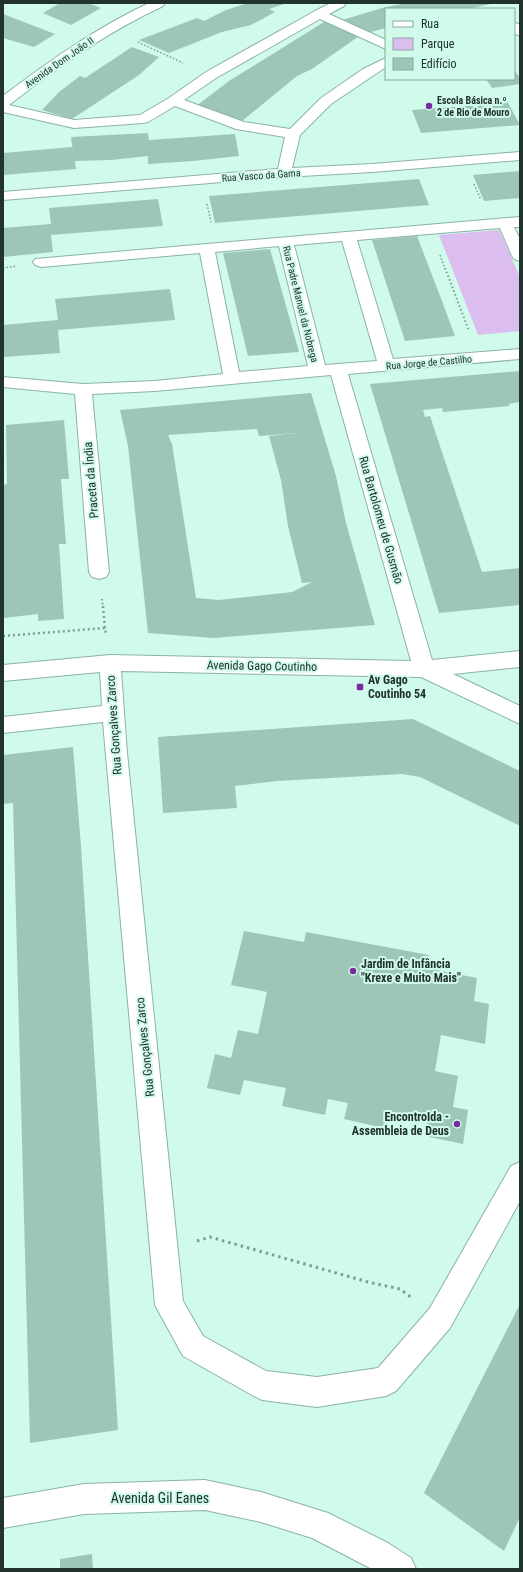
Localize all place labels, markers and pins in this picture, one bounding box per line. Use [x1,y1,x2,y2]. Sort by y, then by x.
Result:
place label: Escola Básica n.º 2 de Rio de Mouro [437,95,509,118]
marker: Escola Básica n.º 2 de Rio de Mouro [424,101,434,111]
place label: Av Gago Coutinho 54 [368,673,426,701]
marker: Av Gago Coutinho 54 [355,682,365,692]
place label: Jardim de Infância "Krexe e Muito Mais" [361,957,461,985]
marker: Jardim de Infância "Krexe e Muito Mais" [348,966,358,976]
place label: EncontroIda - Assembleia de Deus [352,1110,450,1138]
marker: EncontroIda - Assembleia de Deus [452,1119,462,1129]

